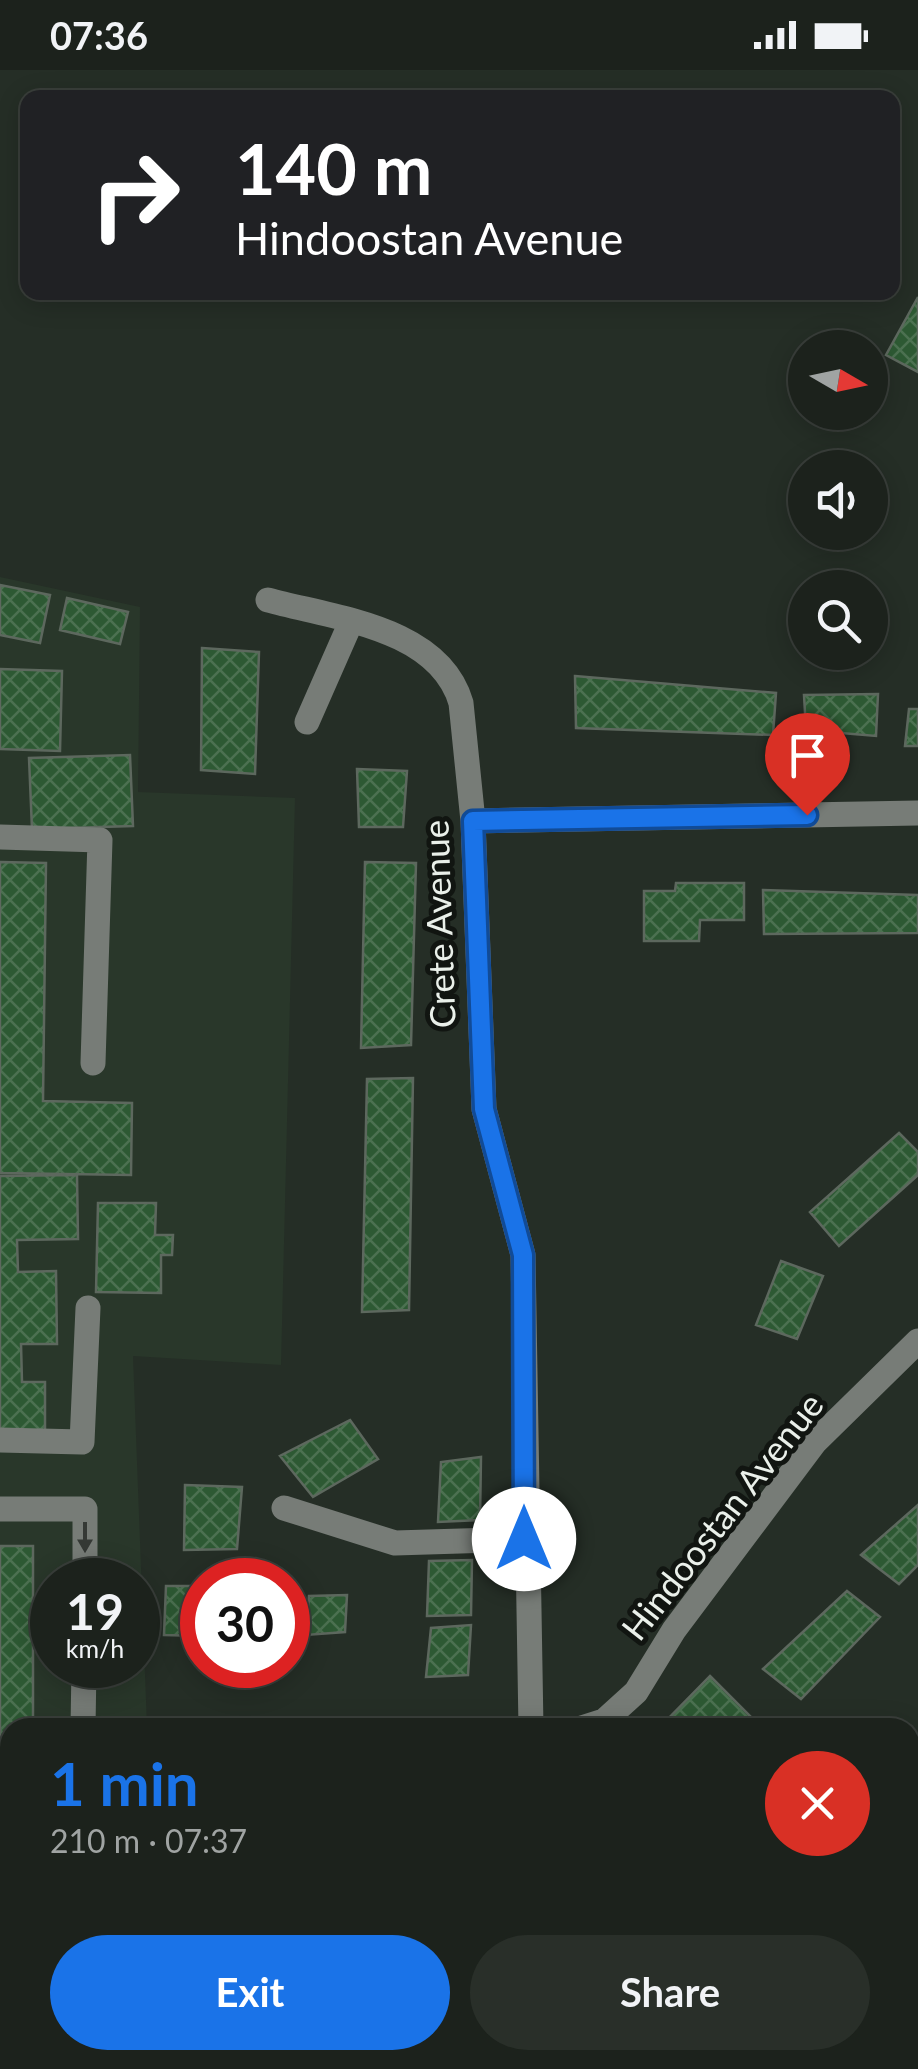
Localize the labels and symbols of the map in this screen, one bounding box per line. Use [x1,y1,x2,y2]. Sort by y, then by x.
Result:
north arrow [788,330,888,430]
pin [765,713,850,816]
street label: Crete Avenue [413,819,463,1029]
street label: Hindoostan Avenue [612,1384,831,1648]
position arrow [472,1487,576,1591]
one-way arrow [77,1522,93,1554]
speed limit sign: 30 [180,1558,310,1688]

